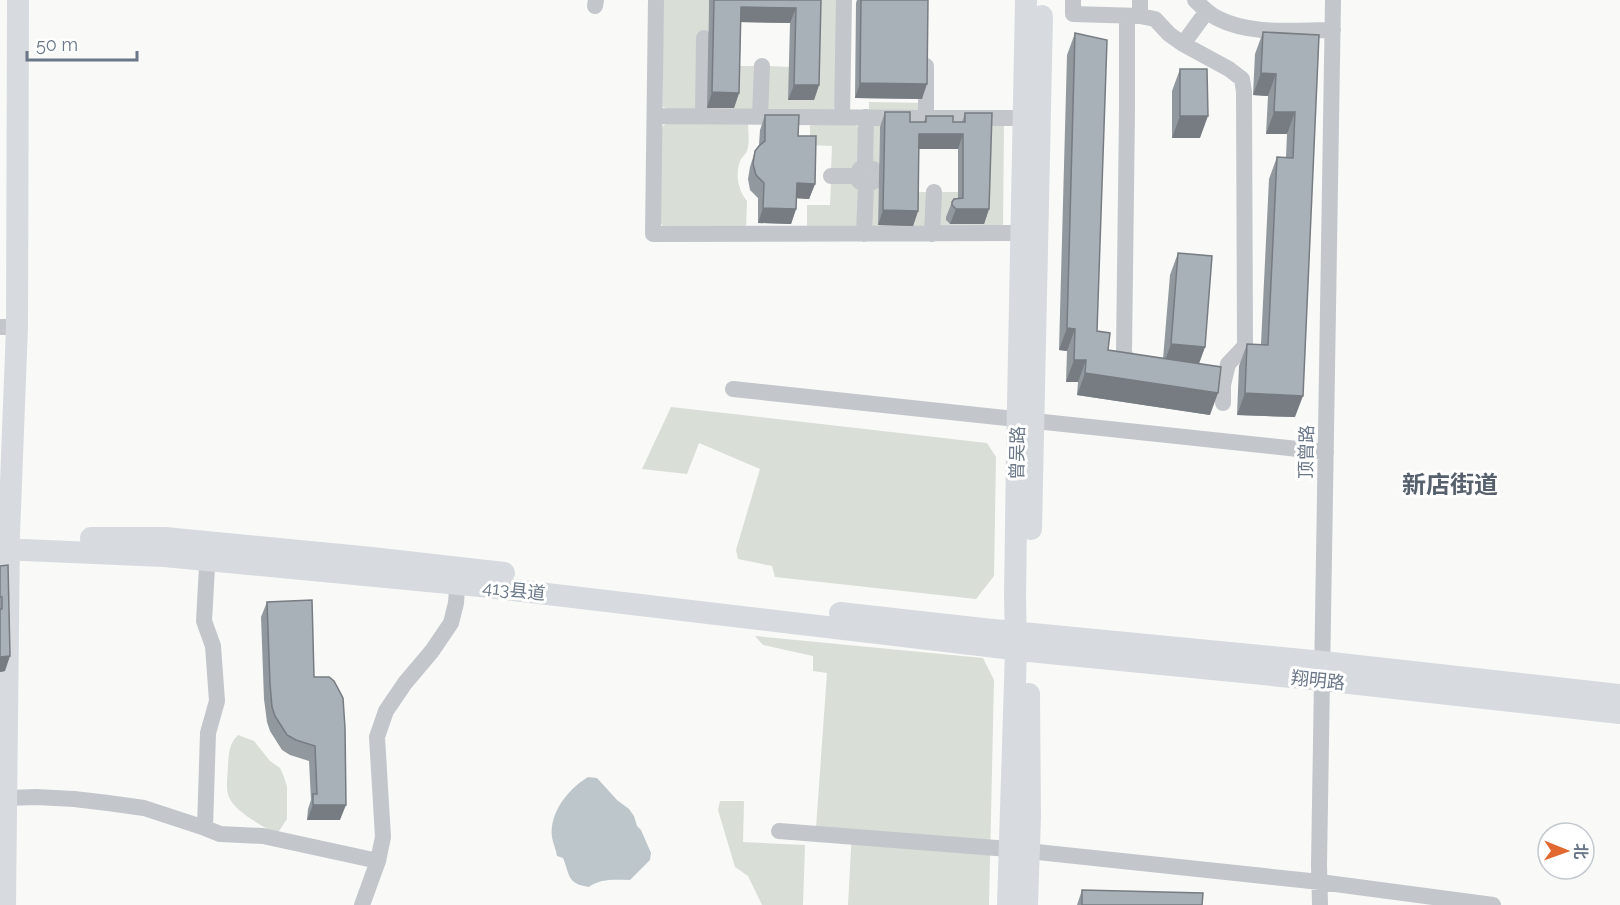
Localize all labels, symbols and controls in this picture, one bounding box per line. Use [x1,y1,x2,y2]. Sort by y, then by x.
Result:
scale bar [27,24,136,62]
text: 50 m [36,34,78,55]
street label: 顶曾路 [1295,425,1317,479]
street label: 曾吴路 [1006,426,1028,480]
district label: 新店街道 [1402,470,1498,499]
street label: 413县道 [481,576,547,604]
street label: 翔明路 [1290,667,1346,693]
north arrow [1536,821,1596,881]
text: 北 [1571,843,1590,859]

